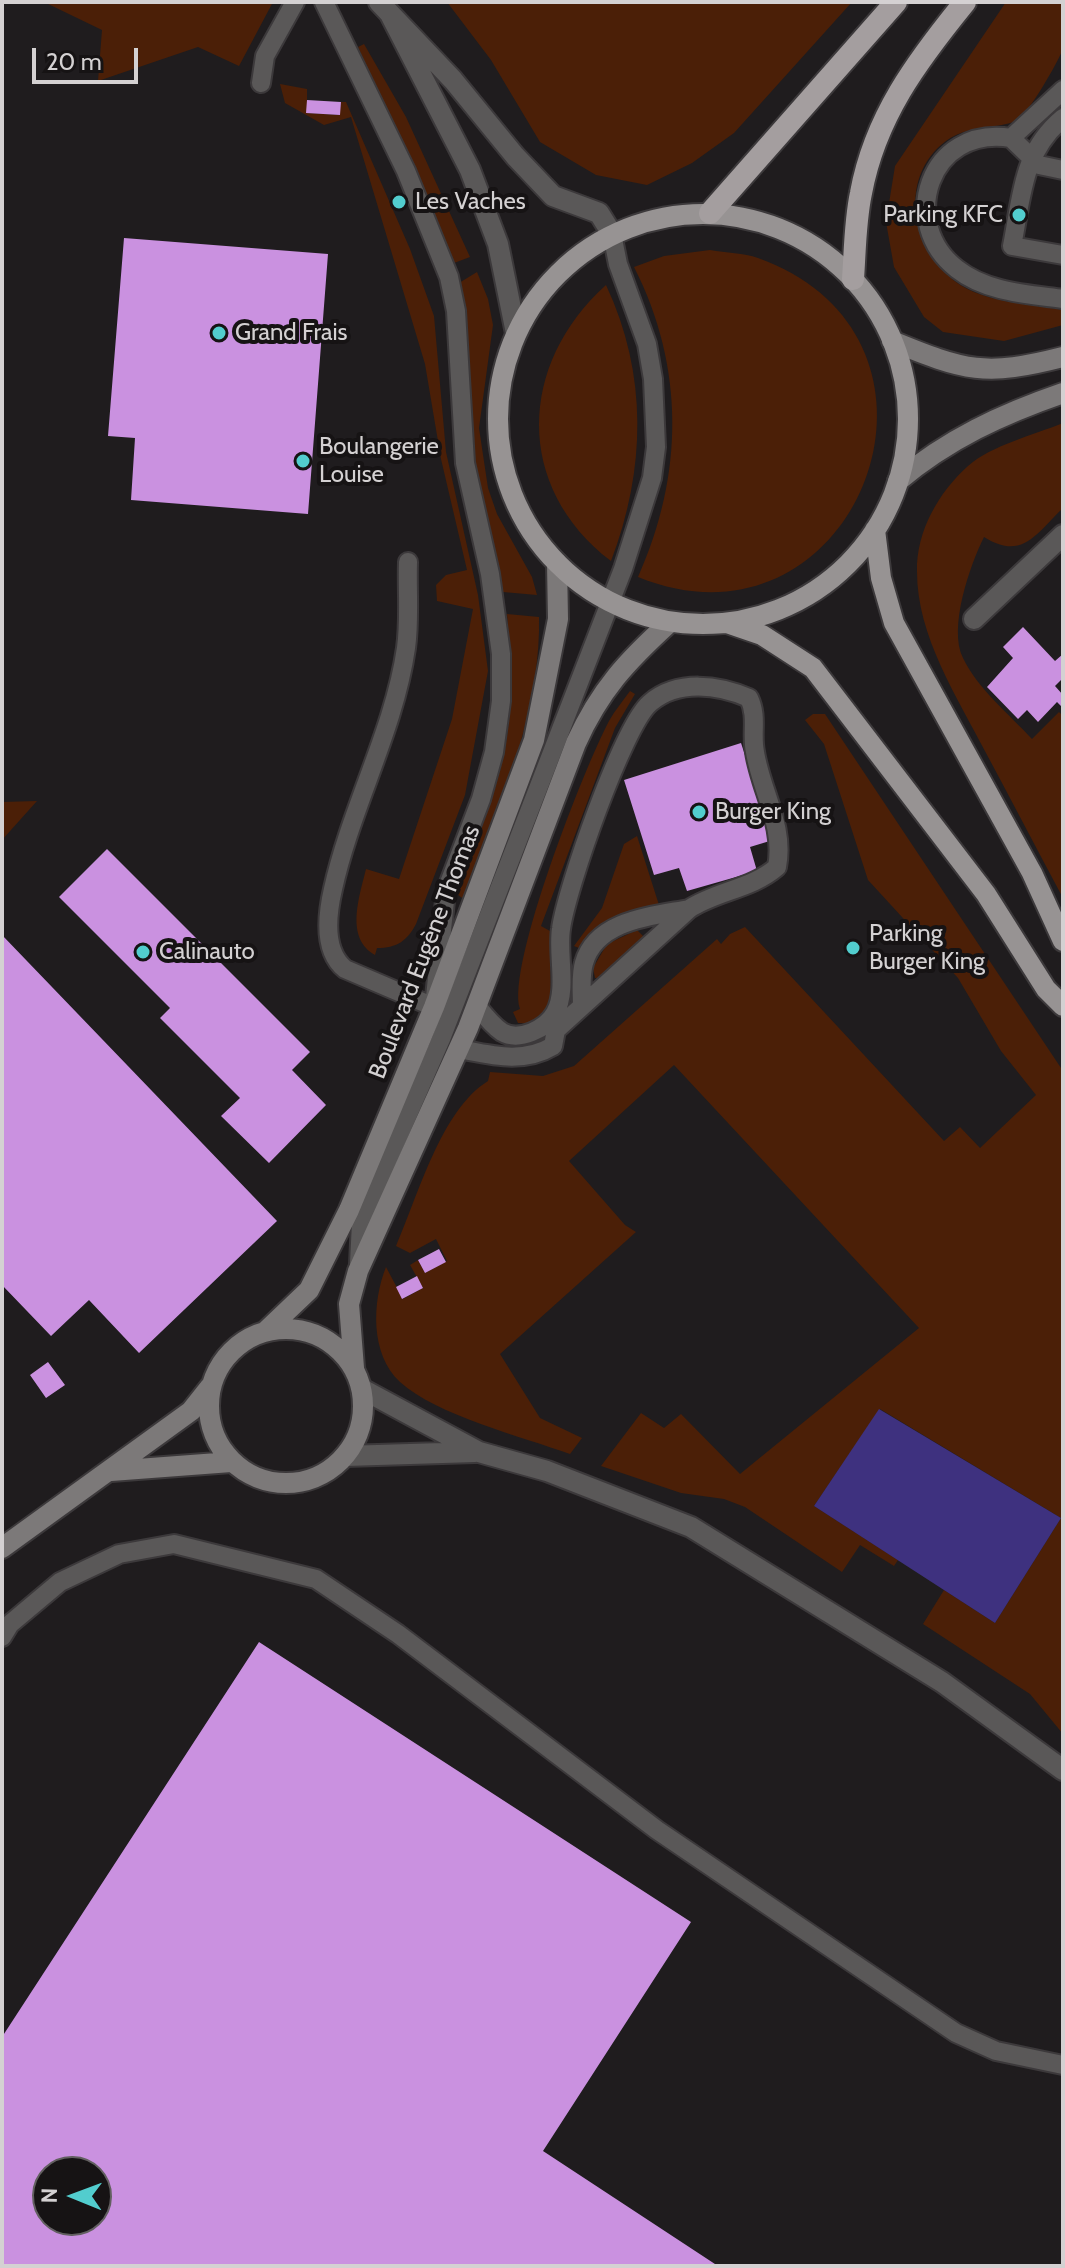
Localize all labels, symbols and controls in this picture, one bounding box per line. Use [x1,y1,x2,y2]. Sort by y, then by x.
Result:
scale bar [36,32,142,82]
text: 20 m [46,47,102,76]
place label: Les Vaches [415,188,526,216]
marker: Les Vaches [390,193,408,211]
place label: Parking KFC [883,201,1003,229]
marker: Parking KFC [1010,206,1028,224]
place label: Grand Frais [235,319,347,347]
marker: Grand Frais [210,324,228,342]
place label: Boulangerie Louise [319,433,439,489]
marker: Boulangerie Louise [294,452,312,470]
place label: Burger King [715,798,831,826]
marker: Burger King [690,803,708,821]
street label: Boulevard Eugène Thomas [363,821,487,1083]
place label: Parking Burger King [869,920,985,976]
place label: Calinauto [159,938,255,966]
marker: Parking Burger King [844,939,862,957]
marker: Calinauto [134,943,152,961]
north arrow [32,2156,112,2236]
text: N [36,2188,63,2204]

